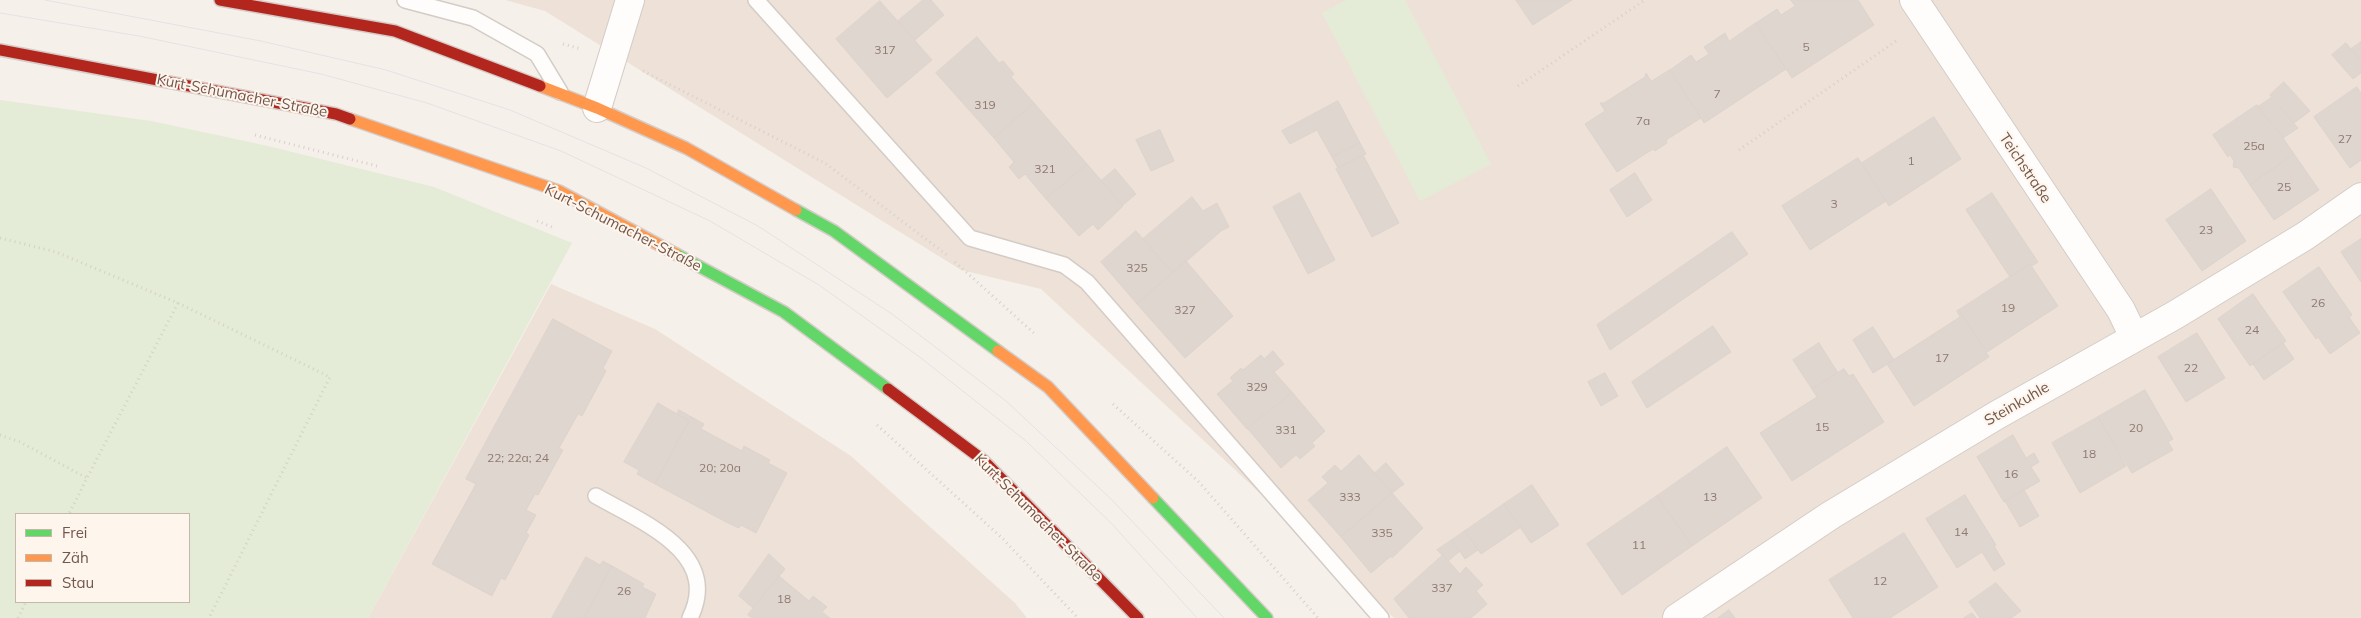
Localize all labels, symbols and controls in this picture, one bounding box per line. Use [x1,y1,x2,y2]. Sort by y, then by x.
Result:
house number: 5 [1802,40,1810,54]
house number: 317 [874,43,896,57]
street label: Kurt-Schumacher-Straße [155,71,329,121]
house number: 7 [1713,87,1721,101]
house number: 319 [974,98,996,112]
house number: 7a [1636,114,1650,128]
street label: Teichstraße [1995,130,2055,206]
house number: 27 [2338,132,2352,146]
house number: 25a [2243,139,2265,153]
house number: 1 [1907,154,1915,168]
house number: 321 [1034,162,1056,176]
house number: 25 [2277,180,2291,194]
street label: Kurt-Schumacher-Straße [542,181,704,275]
house number: 3 [1830,197,1838,211]
house number: 23 [2199,223,2213,237]
house number: 325 [1126,261,1148,275]
house number: 26 [2311,296,2325,310]
house number: 19 [2001,301,2015,315]
house number: 327 [1174,303,1196,317]
house number: 24 [2245,323,2259,337]
house number: 17 [1935,351,1949,365]
house number: 22 [2184,361,2198,375]
street label: Steinkuhle [1981,378,2053,430]
house number: 329 [1246,380,1268,394]
house number: 15 [1815,420,1829,434]
house number: 20 [2129,421,2143,435]
house number: 331 [1275,423,1297,437]
house number: 18 [2082,447,2096,461]
street label: Kurt-Schumacher-Straße [970,450,1106,586]
house number: 22; 22a; 24 [487,451,549,465]
house number: 20; 20a [699,461,741,475]
house number: 16 [2004,467,2018,481]
house number: 333 [1339,490,1361,504]
house number: 13 [1703,490,1717,504]
legend [15,513,190,603]
text: Frei [62,523,87,542]
house number: 14 [1954,525,1968,539]
house number: 335 [1371,526,1393,540]
house number: 11 [1632,538,1646,552]
text: Zäh [62,548,89,567]
text: Stau [62,573,94,592]
house number: 12 [1873,574,1887,588]
house number: 337 [1431,581,1453,595]
house number: 26 [617,584,631,598]
house number: 18 [777,592,791,606]

